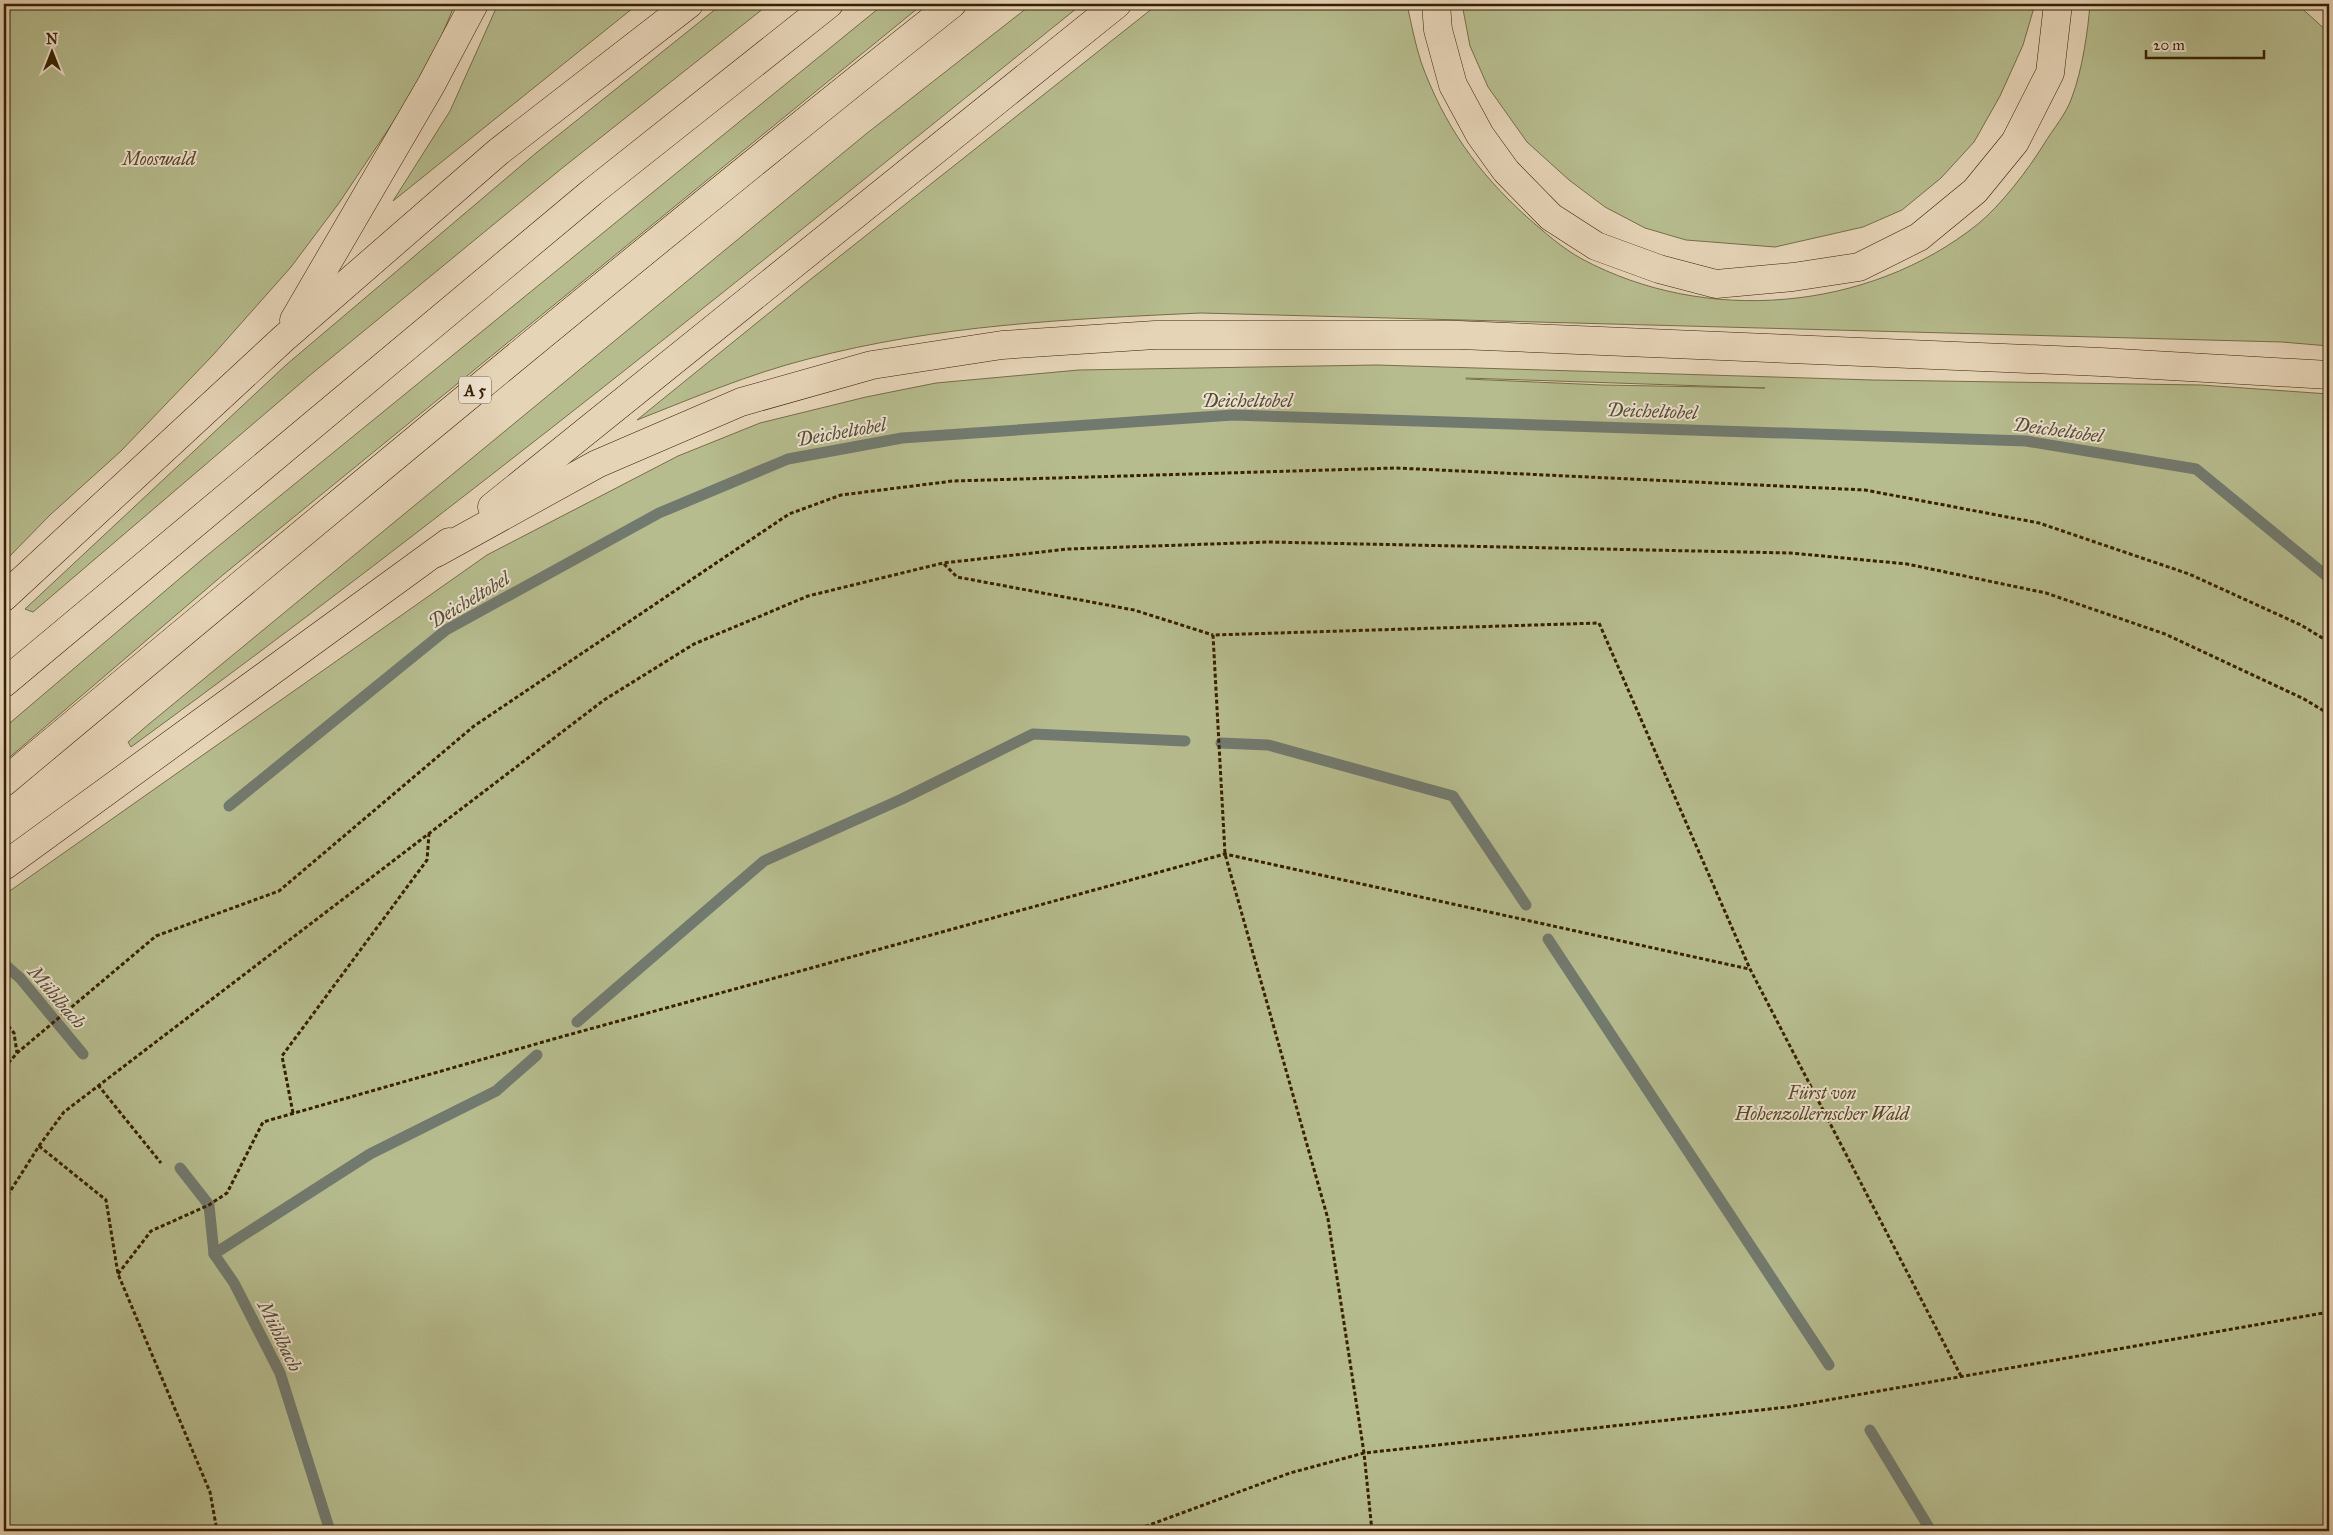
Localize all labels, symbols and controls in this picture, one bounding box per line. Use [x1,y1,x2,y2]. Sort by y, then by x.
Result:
north arrow [28,28,78,78]
scale bar [2146,28,2263,60]
text: N [46,31,58,48]
text: 20 m [2153,36,2185,54]
park label: Mooswald [121,148,197,170]
road number: A 5 [459,376,491,404]
water label: Deicheltobel [1202,389,1294,412]
water label: Deicheltobel [1606,398,1700,424]
water label: Deicheltobel [794,412,890,451]
water label: Deicheltobel [2012,412,2106,448]
water label: Deicheltobel [424,566,515,633]
water label: Mühlbach [22,959,91,1033]
park label: Fürst von Hohenzollernscher Wald [1734,1082,1911,1125]
water label: Mühlbach [252,1295,307,1375]

